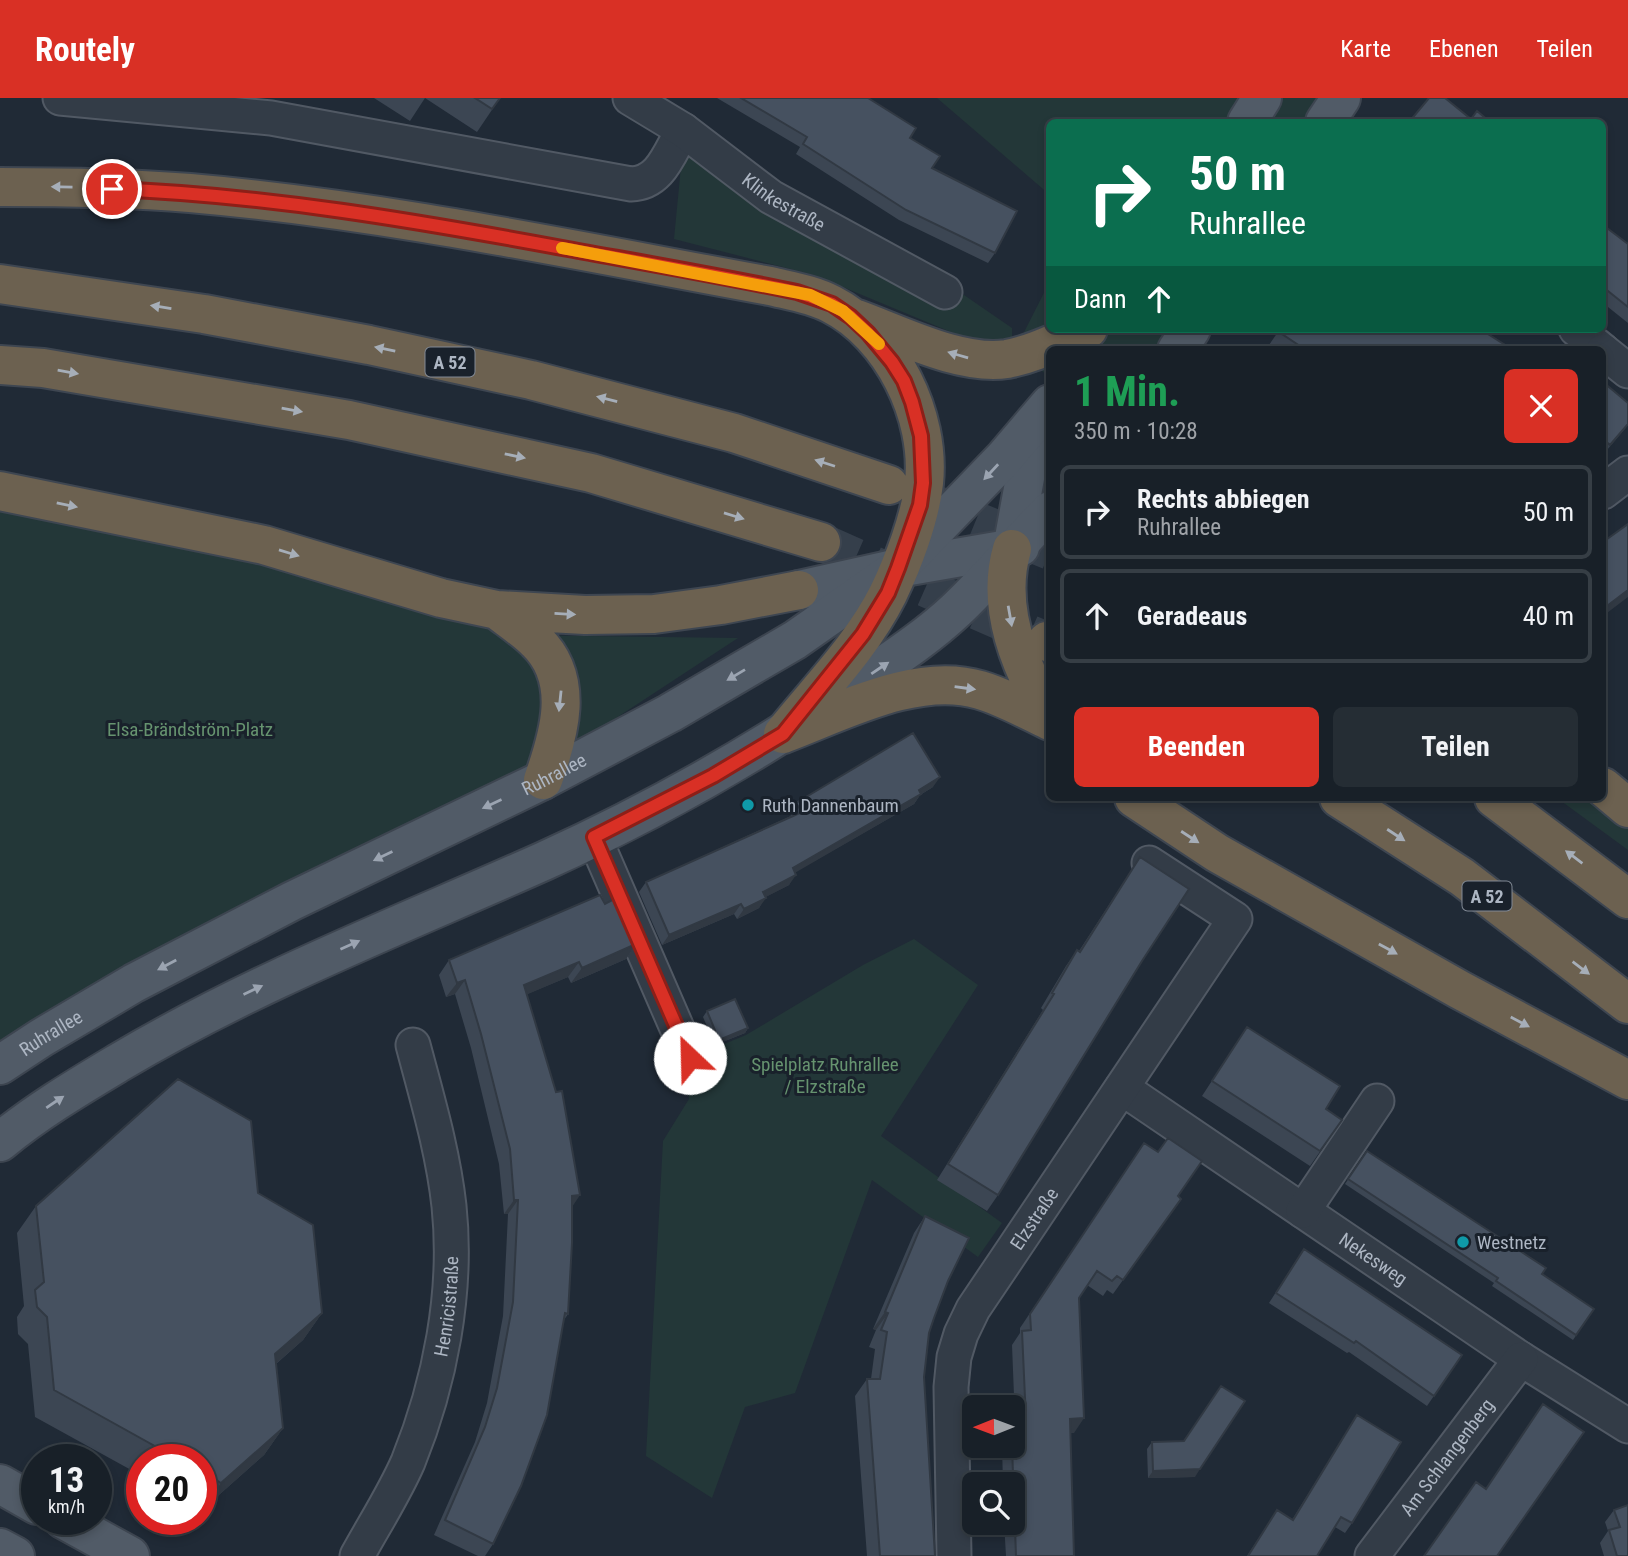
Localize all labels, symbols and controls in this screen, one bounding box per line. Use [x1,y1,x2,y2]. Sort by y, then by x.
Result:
text: Routely [35,30,135,69]
text: Karte [1340,35,1391,63]
text: Ebenen [1429,35,1499,63]
text: Teilen [1537,35,1593,63]
text: 50 m [1189,145,1286,202]
icon: right [1074,147,1165,238]
pin [82,159,142,219]
street label: Klinkestraße [738,168,829,236]
icon: arrive [93,170,131,208]
one-way arrow [51,181,73,193]
text: Ruhrallee [1189,204,1306,242]
icon: ahead [1140,280,1178,318]
text: Dann [1074,284,1126,314]
one-way arrow [150,302,172,313]
one-way arrow [374,343,396,354]
road number: A 52 [426,348,475,376]
one-way arrow [947,349,969,360]
one-way arrow [57,367,79,378]
text: 1 Min. [1074,367,1180,416]
button: close [1504,369,1578,443]
one-way arrow [595,393,617,404]
one-way arrow [281,405,303,416]
text: 350 m · 10:28 [1074,418,1198,445]
one-way arrow [504,451,526,462]
one-way arrow [814,457,835,468]
one-way arrow [983,463,999,480]
text: Rechts abbiegen [1137,484,1310,514]
icon: right [1078,493,1116,531]
text: 50 m [1523,497,1574,527]
one-way arrow [56,500,78,511]
one-way arrow [724,511,745,522]
text: Ruhrallee [1137,514,1221,541]
one-way arrow [279,548,300,558]
icon: ahead [1078,597,1116,635]
text: Geradeaus [1137,601,1247,631]
text: 40 m [1523,601,1574,631]
one-way arrow [1004,605,1015,627]
one-way arrow [555,608,577,619]
one-way arrow [871,661,889,675]
one-way arrow [726,668,745,681]
one-way arrow [954,682,976,693]
one-way arrow [555,691,566,713]
button: Beenden [1074,707,1319,787]
button: Teilen [1333,707,1578,787]
park label: Elsa-Brändström-Platz [107,718,273,741]
street label: Ruhrallee [518,748,590,800]
place label: Ruth Dannenbaum [762,794,899,817]
marker: Ruth Dannenbaum [740,797,756,813]
one-way arrow [481,799,502,810]
one-way arrow [1386,828,1406,841]
one-way arrow [1181,830,1200,843]
one-way arrow [1566,849,1584,864]
one-way arrow [373,850,393,861]
road number: A 52 [1462,882,1512,910]
one-way arrow [340,939,360,951]
one-way arrow [1379,943,1398,955]
one-way arrow [157,960,177,971]
one-way arrow [1572,960,1590,974]
one-way arrow [243,984,263,996]
street label: Ruhrallee [15,1005,86,1061]
one-way arrow [1511,1016,1530,1028]
position arrow [653,1021,727,1095]
park label: Spielplatz Ruhrallee / Elzstraße [751,1053,899,1098]
one-way arrow [46,1095,64,1109]
street label: Elzstraße [1005,1183,1063,1254]
street label: Nekesweg [1335,1228,1412,1290]
place label: Westnetz [1477,1231,1546,1254]
marker: Westnetz [1455,1234,1471,1250]
street label: Henricistraße [429,1256,463,1359]
street label: Am Schlangenberg [1395,1394,1498,1520]
north arrow [962,1395,1026,1458]
map controls [962,1395,1025,1535]
speed limit sign: 20 [126,1444,217,1535]
text: 13 [49,1460,84,1501]
button: search [962,1472,1025,1535]
text: km/h [48,1496,85,1517]

